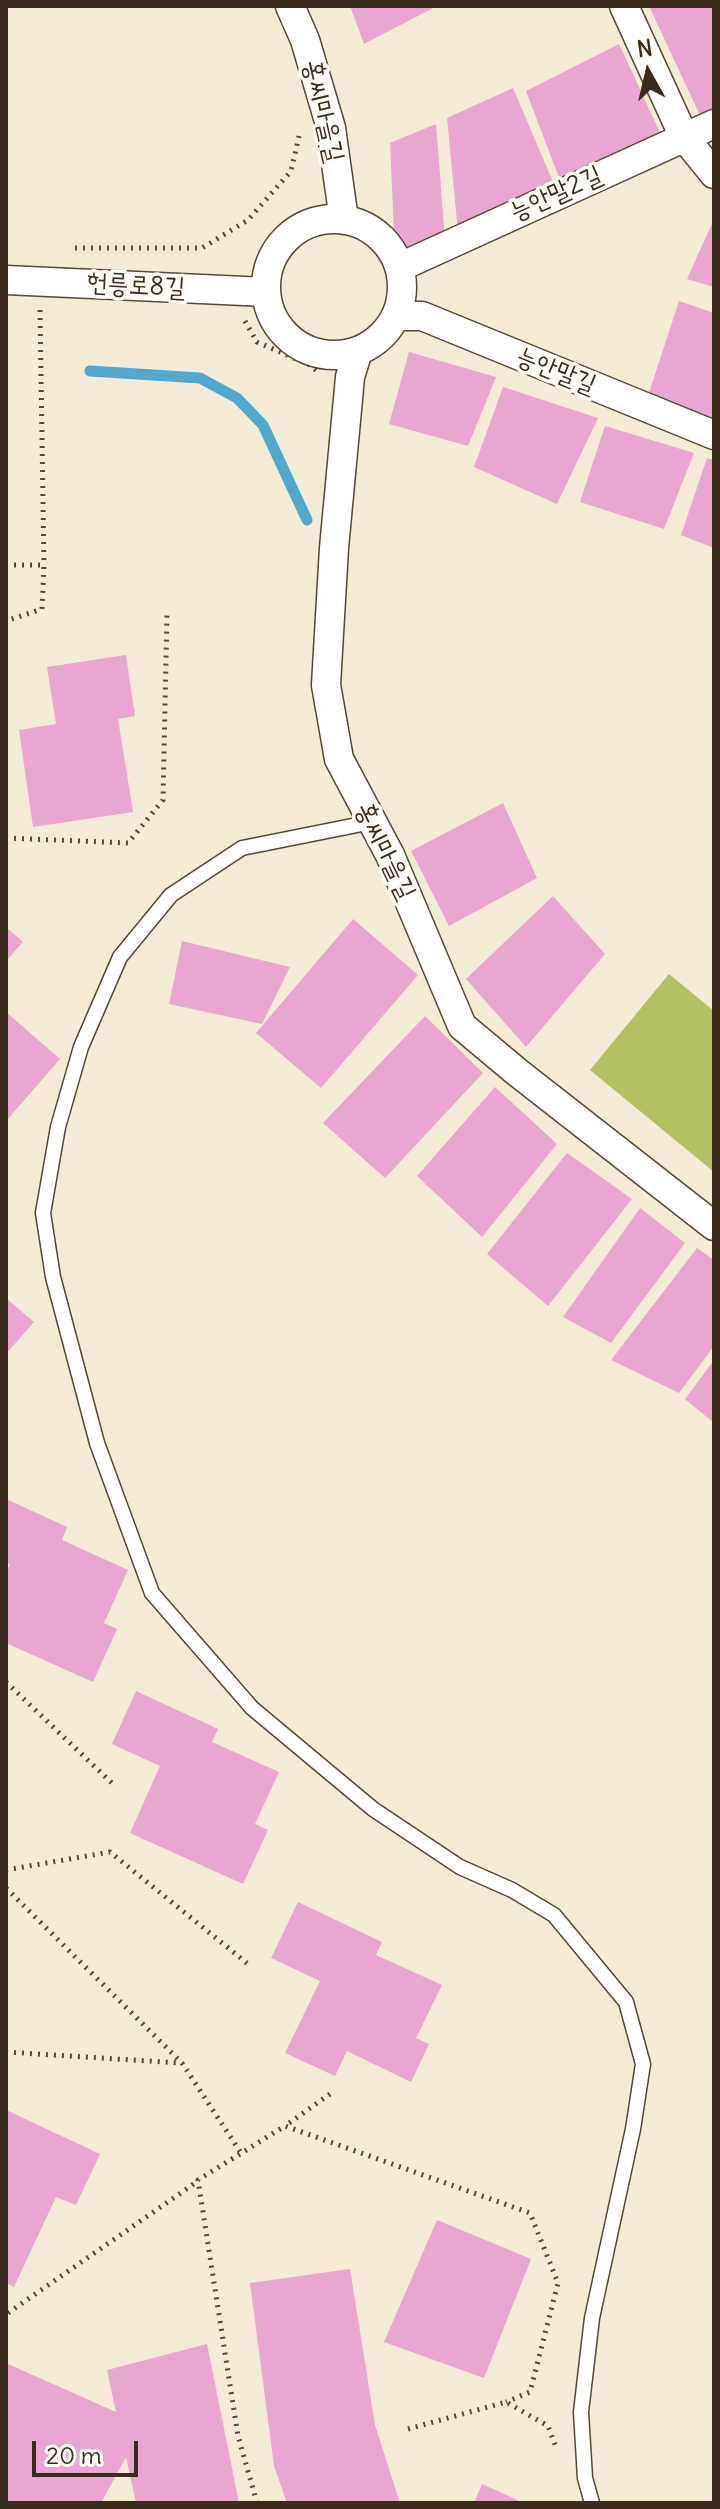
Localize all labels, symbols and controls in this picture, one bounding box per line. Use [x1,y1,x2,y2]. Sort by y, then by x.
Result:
north arrow [608,32,688,112]
text: N [635,33,654,63]
street label: 홍씨마을길 [296,57,350,165]
street label: 능안말2길 [505,160,607,228]
street label: 헌릉로8길 [86,268,186,304]
street label: 능안말길 [511,341,601,401]
street label: 홍씨마을길 [348,797,422,905]
scale bar [36,2425,142,2475]
text: 20 m [46,2440,102,2470]

